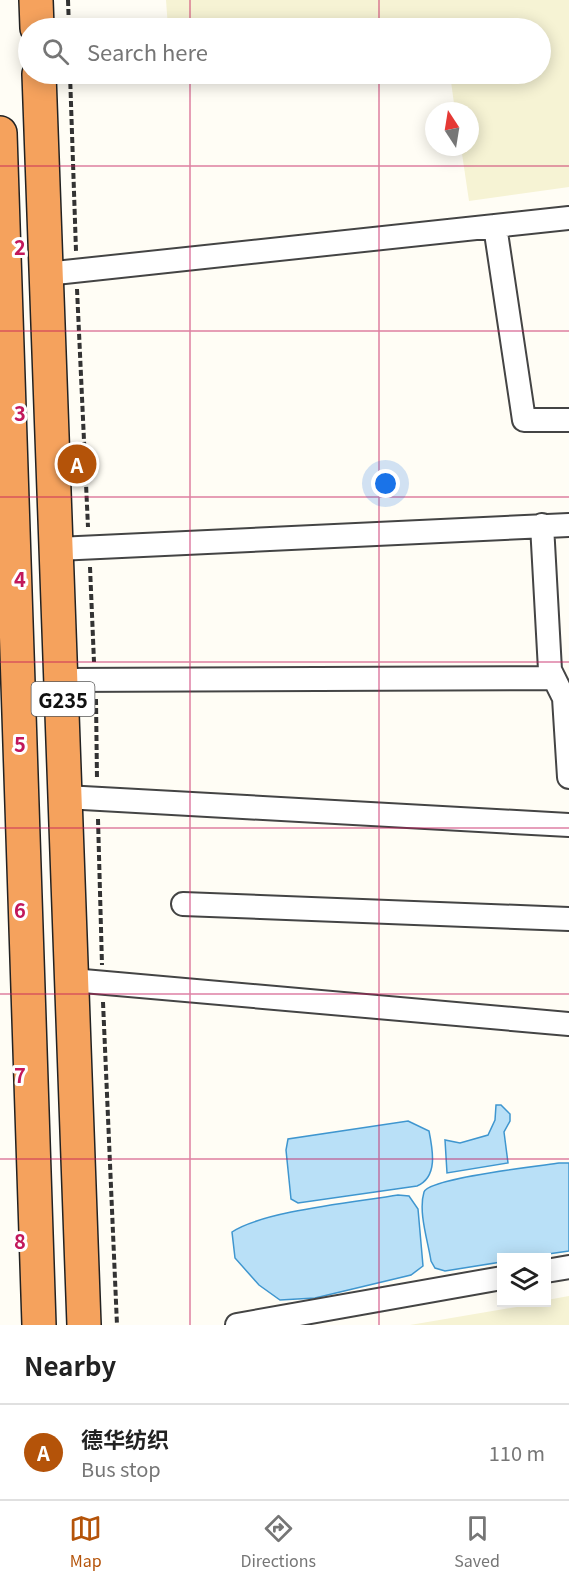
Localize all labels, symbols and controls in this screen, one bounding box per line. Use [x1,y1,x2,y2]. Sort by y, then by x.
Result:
search box [18,18,551,84]
icon: search [39,35,72,68]
text: Search here [87,35,208,67]
north arrow [425,102,479,156]
text: 2 [14,232,26,261]
text: 3 [14,398,26,427]
pin: A [58,442,97,486]
your location [371,469,400,498]
text: 4 [14,564,26,593]
road number: G235 [32,682,94,716]
text: 5 [14,729,26,758]
text: 6 [14,895,26,924]
text: 7 [14,1060,26,1089]
text: 8 [14,1226,26,1255]
map controls [497,1253,551,1307]
button: layers [497,1253,551,1307]
text: Nearby [24,1346,116,1383]
text: 德华纺织 [81,1422,169,1454]
text: A [37,1438,50,1467]
text: 110 m [489,1438,545,1467]
text: Bus stop [81,1454,161,1483]
tab: Map [69,1512,102,1572]
tab: Directions [240,1512,316,1572]
tab: Saved [454,1512,500,1572]

